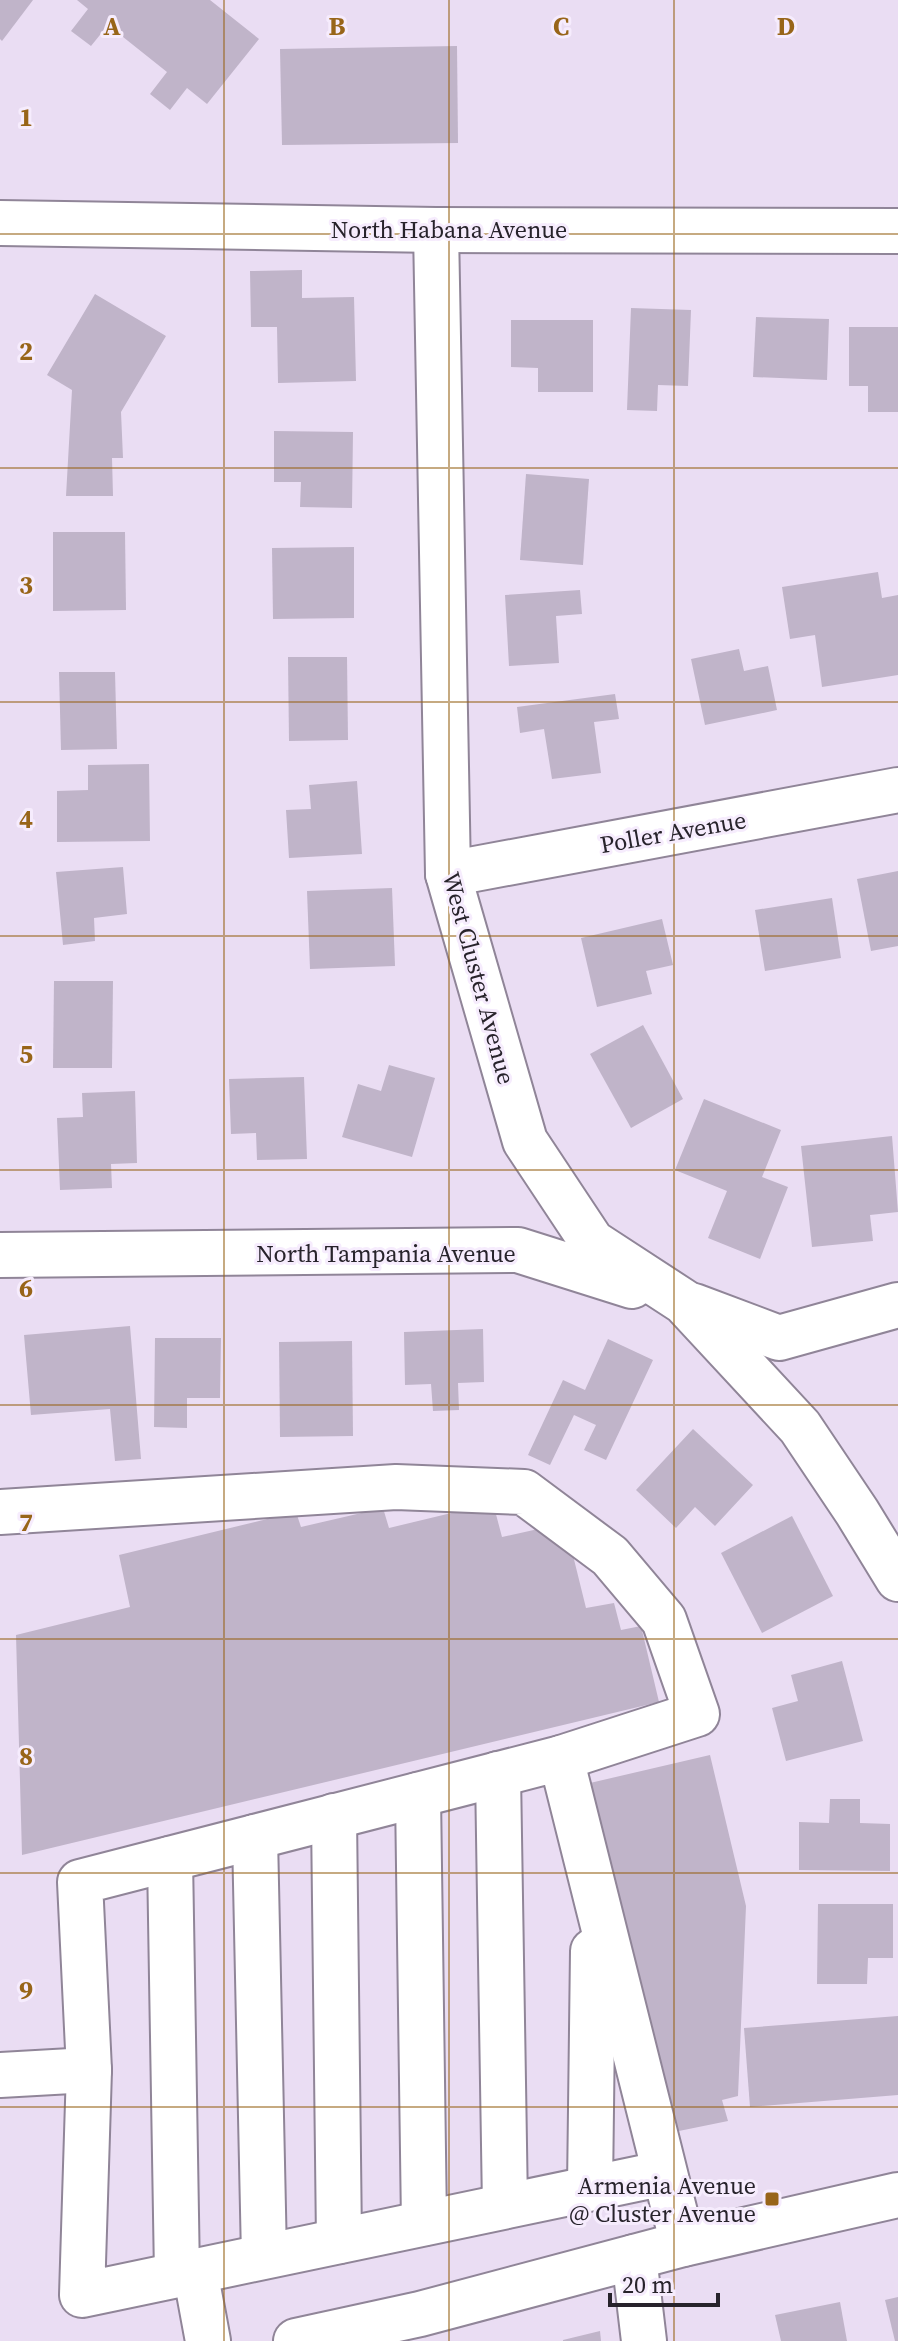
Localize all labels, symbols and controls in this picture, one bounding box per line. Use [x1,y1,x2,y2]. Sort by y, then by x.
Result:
text: A [103,8,121,44]
text: B [329,8,346,44]
text: C [553,8,569,44]
text: D [777,8,795,44]
text: 1 [19,99,33,135]
street label: North Habana Avenue [331,213,567,246]
text: 2 [19,333,33,369]
text: 3 [19,567,33,603]
text: 4 [19,801,33,837]
street label: Poller Avenue [597,803,749,861]
street label: West Cluster Avenue [435,868,523,1088]
text: 5 [19,1036,33,1072]
street label: North Tampania Avenue [256,1237,516,1270]
text: 6 [19,1270,33,1306]
text: 7 [19,1504,33,1540]
text: 8 [19,1738,33,1774]
text: 9 [19,1972,33,2008]
place label: Armenia Avenue @ Cluster Avenue [569,2169,756,2230]
marker: Armenia Avenue @ Cluster Avenue [763,2190,781,2208]
scale bar [610,2257,718,2307]
text: 20 m [622,2268,673,2301]

